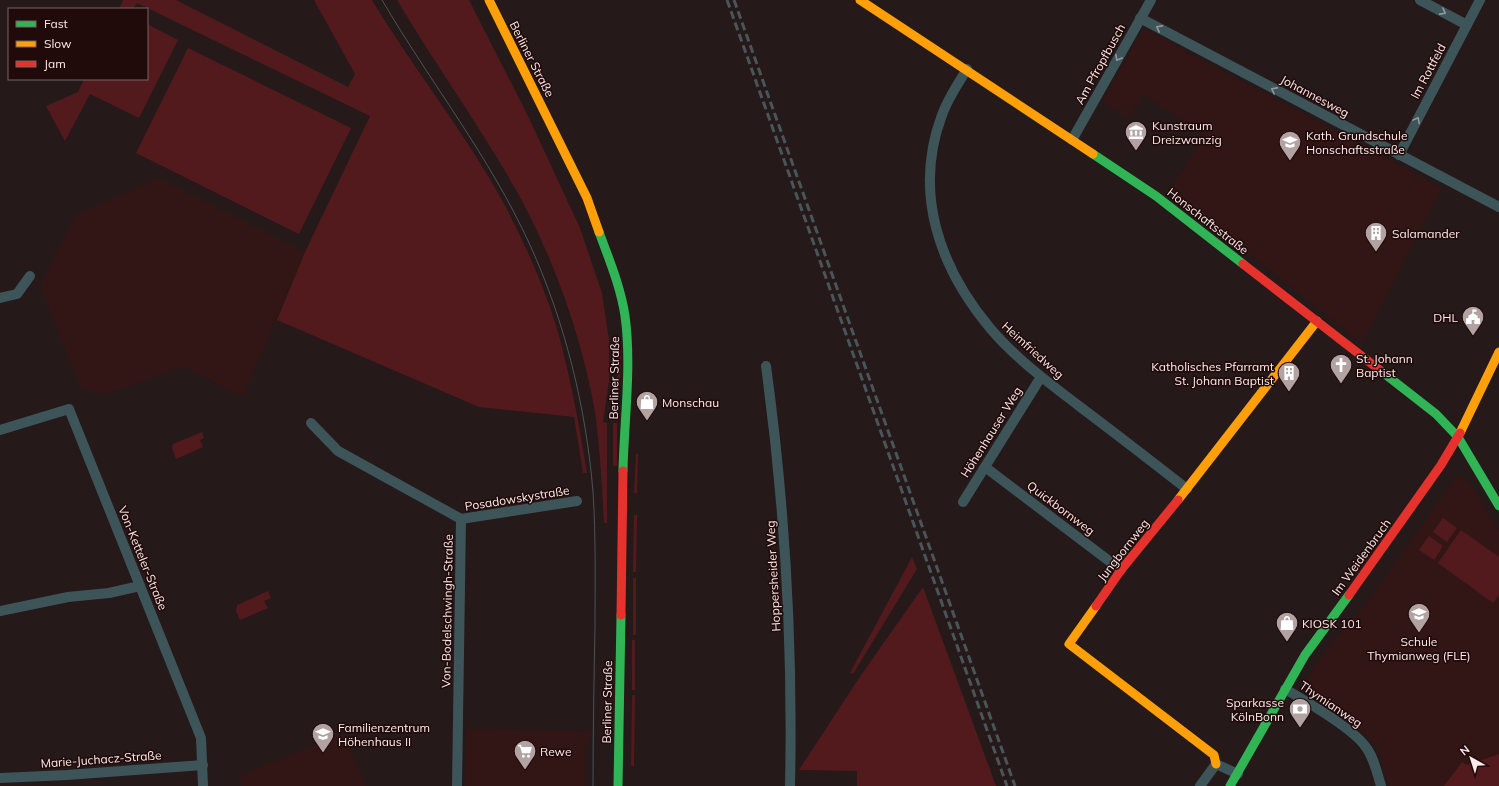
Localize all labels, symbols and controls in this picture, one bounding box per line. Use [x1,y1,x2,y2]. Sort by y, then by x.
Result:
legend [8,8,148,80]
one-way arrow [1439,8,1446,15]
text: Fast [44,16,68,31]
street label: Berliner Straße [506,19,558,99]
street label: Am Pfropfbusch [1072,21,1128,107]
one-way arrow [1156,26,1163,33]
text: Slow [44,36,72,51]
street label: Im Rottfeld [1407,41,1449,101]
one-way arrow [1115,54,1122,61]
text: Jam [44,56,66,71]
street label: Johannesweg [1278,72,1352,120]
one-way arrow [1271,87,1278,94]
one-way arrow [1412,117,1419,124]
place label: Kunstraum Dreizwanzig [1152,118,1222,147]
museum icon: Kunstraum Dreizwanzig [1123,119,1149,152]
place label: Kath. Grundschule Honschaftsstraße [1306,128,1407,157]
school or university icon: Kath. Grundschule Honschaftsstraße [1277,129,1303,162]
street label: Honschaftsstraße [1164,185,1252,257]
building icon: Salamander [1363,220,1389,253]
place label: Salamander [1392,226,1460,241]
public building icon: DHL [1460,304,1486,337]
place label: DHL [1433,310,1458,325]
street label: Heimfriedweg [999,318,1067,382]
street label: Berliner Straße [606,336,622,420]
place label: St. Johann Baptist [1356,351,1413,380]
church icon: St. Johann Baptist [1328,352,1354,385]
place label: Katholisches Pfarramt St. Johann Baptist [1151,359,1274,388]
building icon: Katholisches Pfarramt St. Johann Baptist [1276,360,1302,393]
street label: Höhenhauser Weg [957,384,1025,480]
shop icon: Monschau [634,389,660,422]
place label: Monschau [662,395,719,410]
street label: Quickbornweg [1024,478,1098,538]
street label: Posadowskystraße [464,482,570,514]
street label: Von-Ketteler-Straße [115,504,171,612]
street label: Jungbornweg [1094,516,1152,584]
street label: Im Weidenbruch [1328,516,1394,598]
street label: Hoppersheider Weg [763,520,783,632]
street label: Von-Bodelschwingh-Straße [438,534,456,688]
school or university icon: Schule Thymianweg (FLE) [1406,601,1432,634]
shop icon: KIOSK 101 [1274,610,1300,643]
place label: KIOSK 101 [1302,616,1362,631]
place label: Schule Thymianweg (FLE) [1367,634,1471,663]
street label: Berliner Straße [599,660,615,744]
street label: Thymianweg [1297,678,1365,730]
place label: Sparkasse KölnBonn [1226,695,1284,724]
bank icon: Sparkasse KölnBonn [1287,696,1313,729]
place label: Familienzentrum Höhenhaus II [338,720,430,749]
school or university icon: Familienzentrum Höhenhaus II [310,721,336,754]
supermarket icon: Rewe [512,738,538,771]
north arrow [1451,738,1491,778]
text: N [1457,742,1472,758]
place label: Rewe [540,744,572,759]
street label: Marie-Juchacz-Straße [40,747,162,771]

